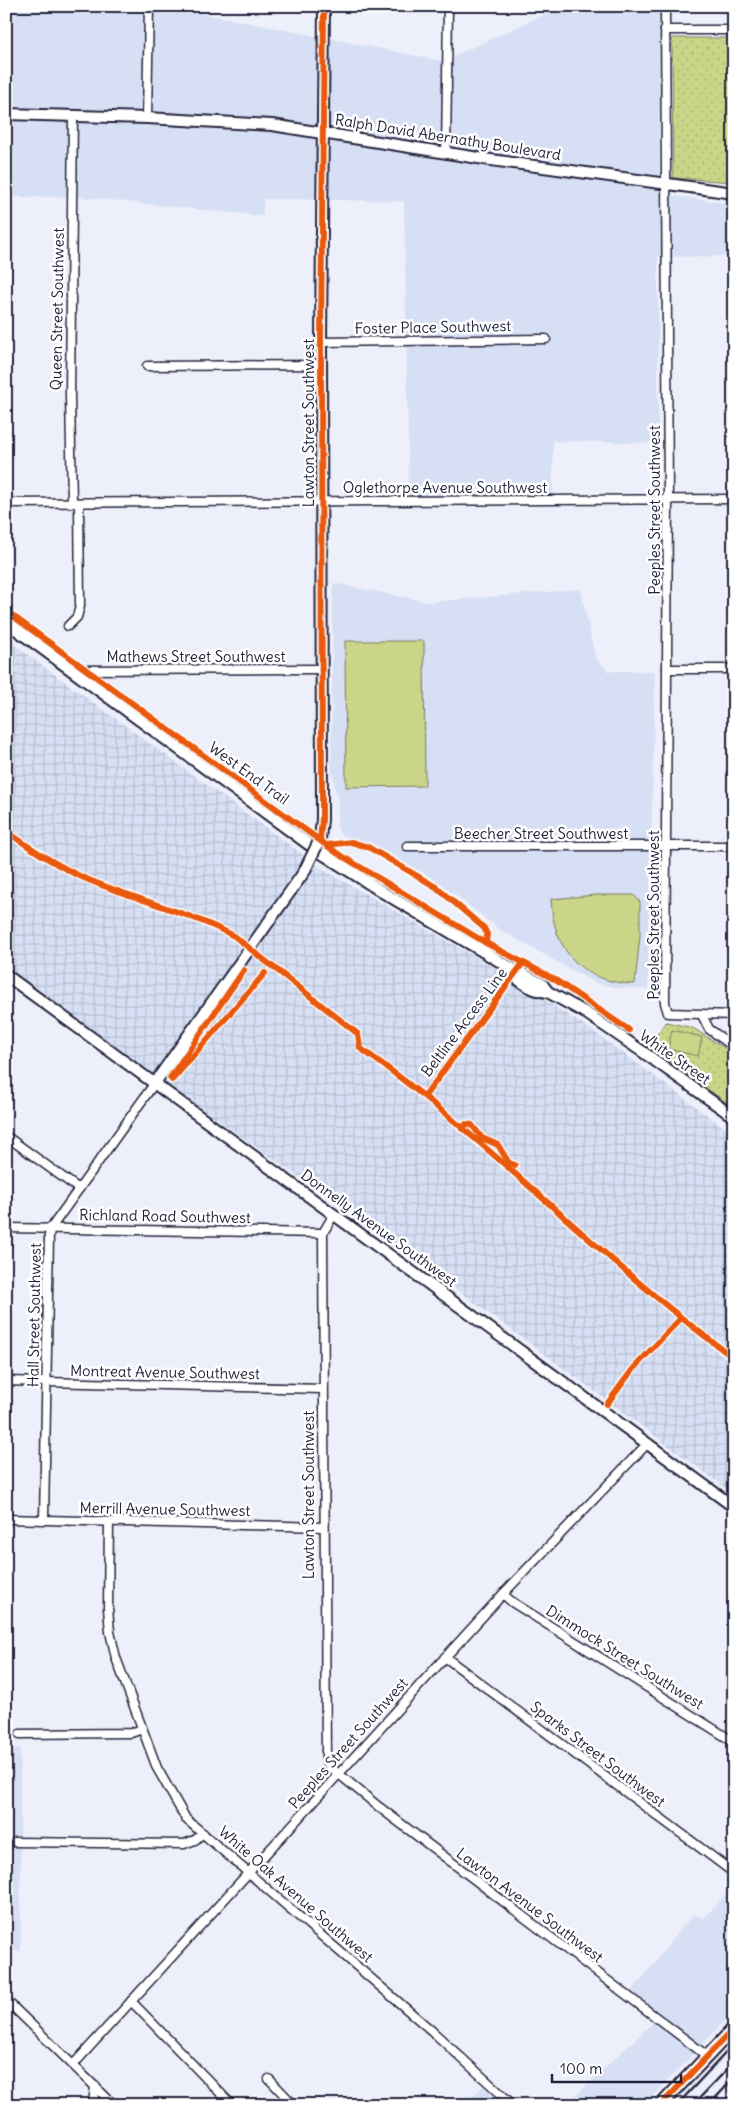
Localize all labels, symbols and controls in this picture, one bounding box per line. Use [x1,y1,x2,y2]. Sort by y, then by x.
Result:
street label: Ralph David Abernathy Boulevard [334,110,562,164]
street label: Queen Street Southwest [46,227,68,391]
street label: Foster Place Southwest [355,316,511,338]
street label: Lawton Street Southwest [299,339,318,507]
street label: Peeples Street Southwest [645,425,664,595]
street label: Oglethorpe Avenue Southwest [343,478,547,497]
street label: Mathews Street Southwest [106,647,286,666]
street label: West End Trail [205,738,293,808]
street label: Beecher Street Southwest [454,824,628,843]
street label: Peeples Street Southwest [644,830,663,1000]
street label: Beltline Access Line [417,964,511,1080]
street label: White Street [636,1026,714,1088]
street label: Donnelly Avenue Southwest [297,1165,461,1291]
street label: Richland Road Southwest [79,1205,251,1227]
street label: Hall Street Southwest [23,1243,45,1387]
street label: Montreat Avenue Southwest [70,1361,260,1383]
street label: Lawton Street Southwest [299,1411,318,1579]
street label: Merrill Avenue Southwest [79,1498,251,1520]
street label: Dimmock Street Southwest [543,1601,707,1713]
street label: Peeples Street Southwest [284,1674,412,1812]
street label: Sparks Street Southwest [527,1697,669,1811]
street label: White Oak Avenue Southwest [215,1822,377,1966]
street label: Lawton Avenue Southwest [453,1844,607,1966]
scale bar [552,2051,681,2083]
text: 100 m [560,2059,602,2078]

